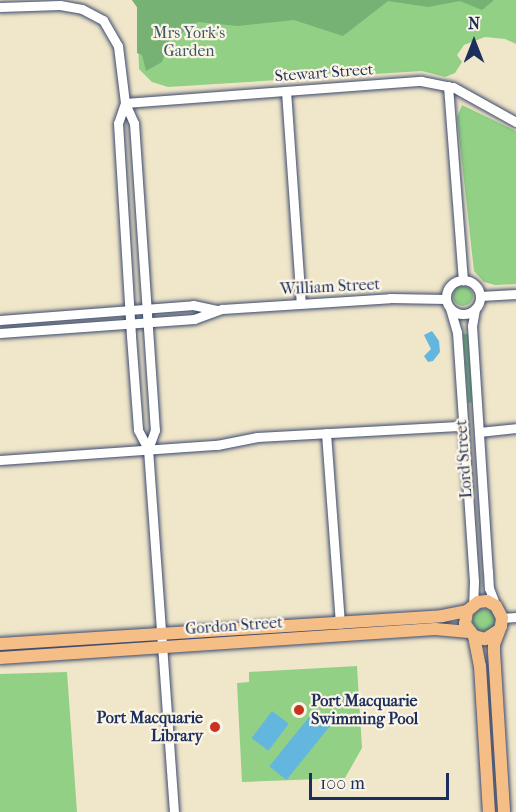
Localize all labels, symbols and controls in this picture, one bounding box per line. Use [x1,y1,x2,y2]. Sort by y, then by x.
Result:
north arrow [444,12,504,72]
text: N [468,14,480,33]
park label: Mrs York's Garden [153,23,225,61]
street label: Stewart Street [274,60,374,86]
street label: William Street [279,275,381,299]
street label: Lord Street [452,419,476,499]
street label: Gordon Street [185,613,283,639]
place label: Port Macquarie Swimming Pool [311,691,418,729]
marker: Port Macquarie Swimming Pool [292,703,306,717]
place label: Port Macquarie Library [97,708,203,746]
marker: Port Macquarie Library [208,720,222,734]
scale bar [312,761,452,799]
text: 100 m [320,773,365,794]

